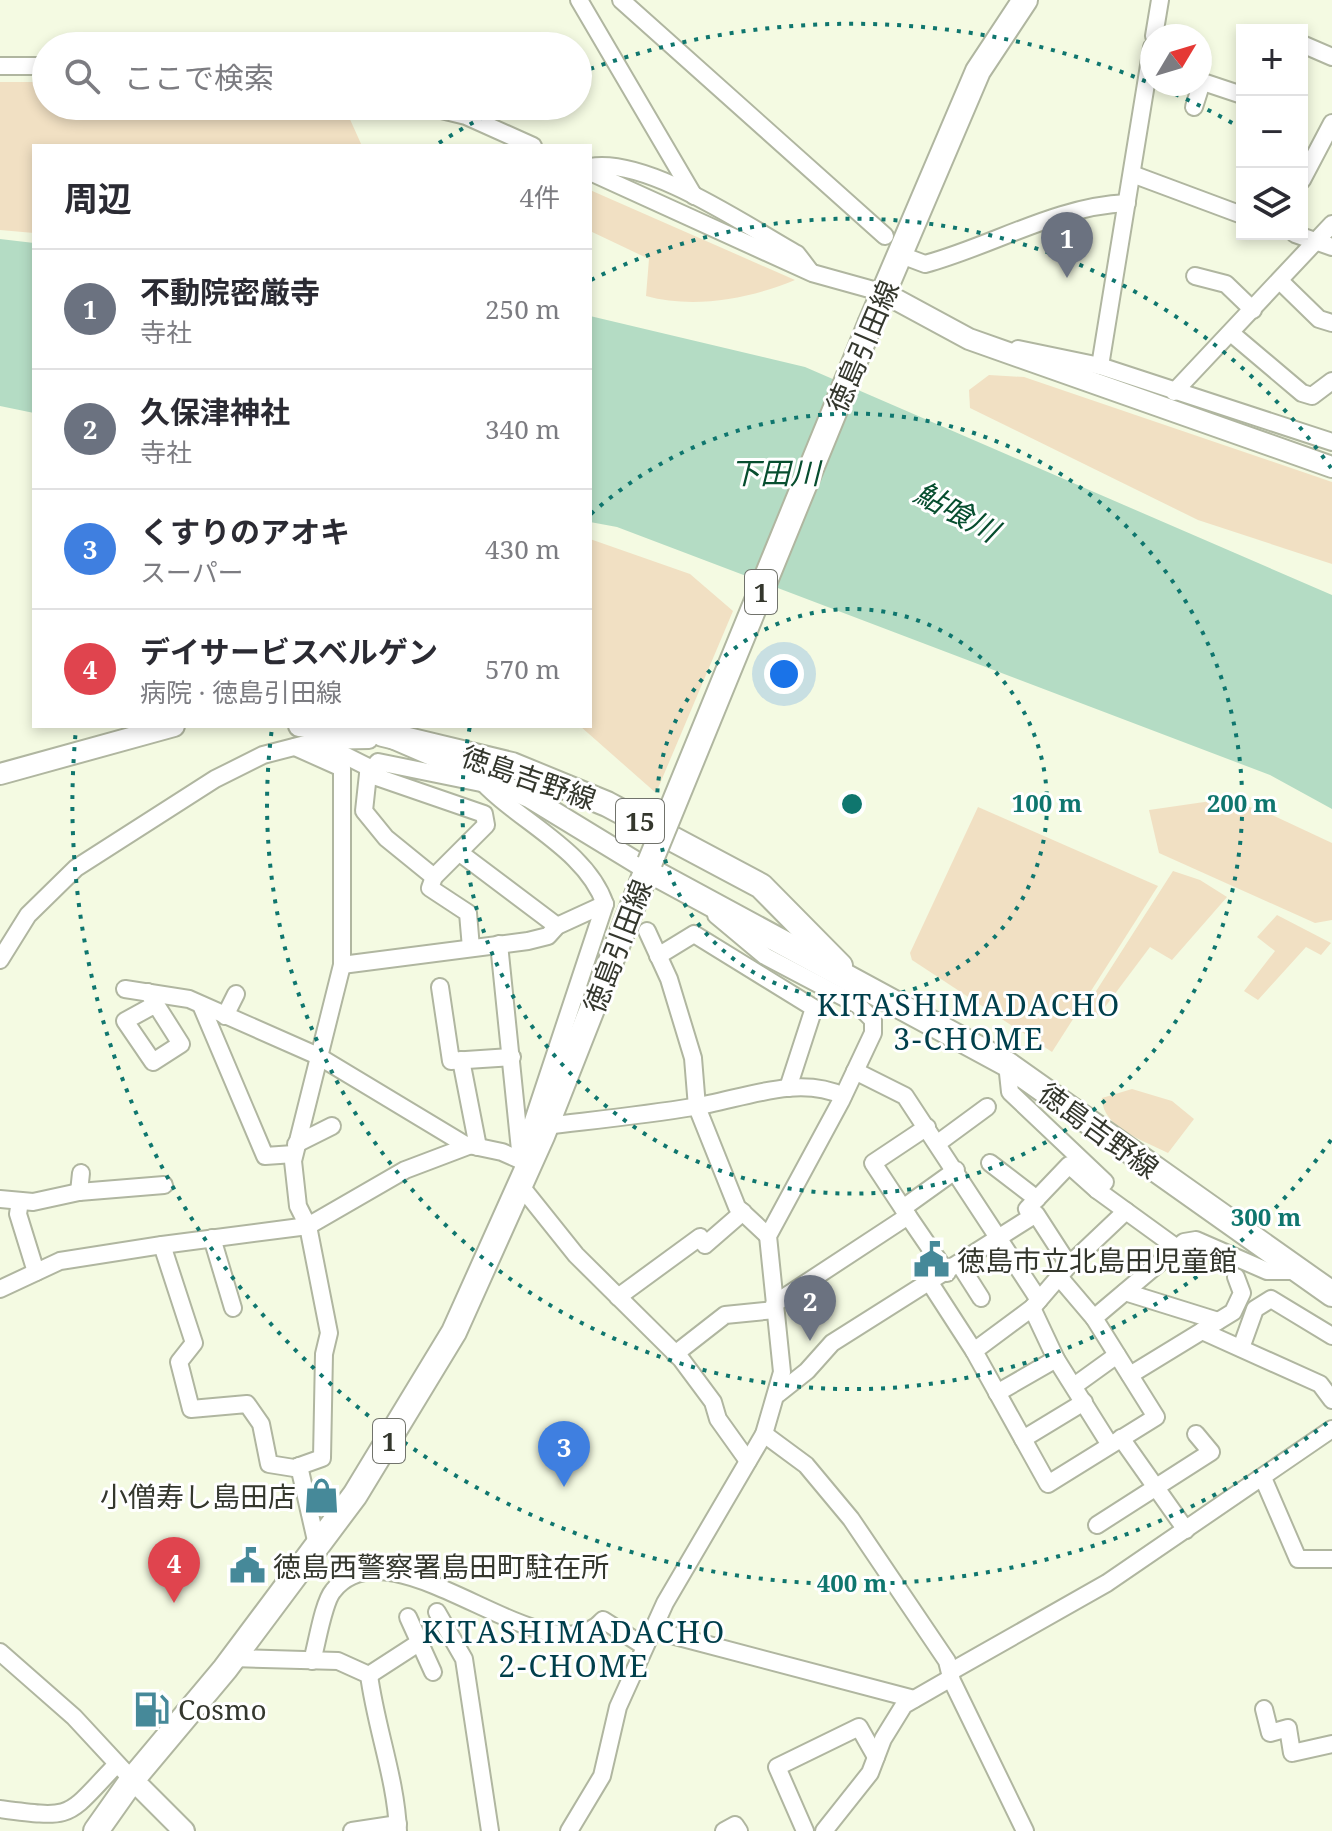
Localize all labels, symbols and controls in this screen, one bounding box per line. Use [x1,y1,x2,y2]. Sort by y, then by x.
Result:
north arrow [1140,24,1212,96]
map controls [1236,24,1308,240]
button: + [1236,24,1308,96]
search box [32,32,592,120]
icon: search [60,54,104,98]
text: ここで検索 [124,57,274,98]
button: − [1236,96,1308,168]
button: layers [1236,168,1308,240]
text: 周辺 [64,175,132,221]
text: 4件 [519,179,560,215]
pin: 1 [1041,212,1093,278]
text: 不動院密厳寺 [140,271,320,312]
street label: 徳島引田線 [817,274,907,418]
text: 1 [83,291,97,327]
text: 250 m [485,291,560,327]
text: 寺社 [140,314,192,350]
text: 久保津神社 [140,391,290,432]
text: 2 [83,411,97,447]
text: 340 m [485,411,560,447]
text: 寺社 [140,434,192,470]
water label: 下田川 [730,452,823,493]
water label: 鮎喰川 [908,471,1009,552]
text: くすりのアオキ [140,511,350,552]
text: 3 [83,531,97,567]
text: 430 m [485,531,560,567]
text: スーパー [140,554,244,590]
road number: 1 [745,570,777,614]
text: デイサービスベルゲン [140,631,438,672]
text: 4 [83,651,97,687]
text: 570 m [485,651,560,687]
your location [764,654,804,694]
text: 病院 · 徳島引田線 [140,674,342,710]
street label: 徳島吉野線 [457,736,601,818]
text: 100 m [1012,786,1083,819]
text: 200 m [1207,786,1278,819]
centre of rings [838,790,866,818]
road number: 15 [616,799,664,843]
street label: 徳島引田線 [574,874,660,1018]
district label: KITASHIMADACHO 3-CHOME [817,984,1121,1059]
street label: 徳島吉野線 [1031,1073,1167,1187]
text: 300 m [1231,1200,1302,1233]
public building icon: 徳島市立北島田児童館 [912,1241,950,1279]
place label: 徳島市立北島田児童館 [957,1241,1237,1279]
pin: 2 [784,1275,836,1341]
road number: 1 [373,1419,405,1463]
pin: 3 [538,1421,590,1487]
place label: 小僧寿し島田店 [100,1477,296,1515]
shop icon: 小僧寿し島田店 [303,1477,341,1515]
pin: 4 [148,1537,200,1603]
public building icon: 徳島西警察署島田町駐在所 [228,1547,266,1585]
place label: 徳島西警察署島田町駐在所 [273,1547,609,1585]
text: 400 m [817,1566,888,1599]
district label: KITASHIMADACHO 2-CHOME [422,1611,726,1686]
fuel station icon: Cosmo [133,1690,171,1728]
place label: Cosmo [178,1690,267,1728]

